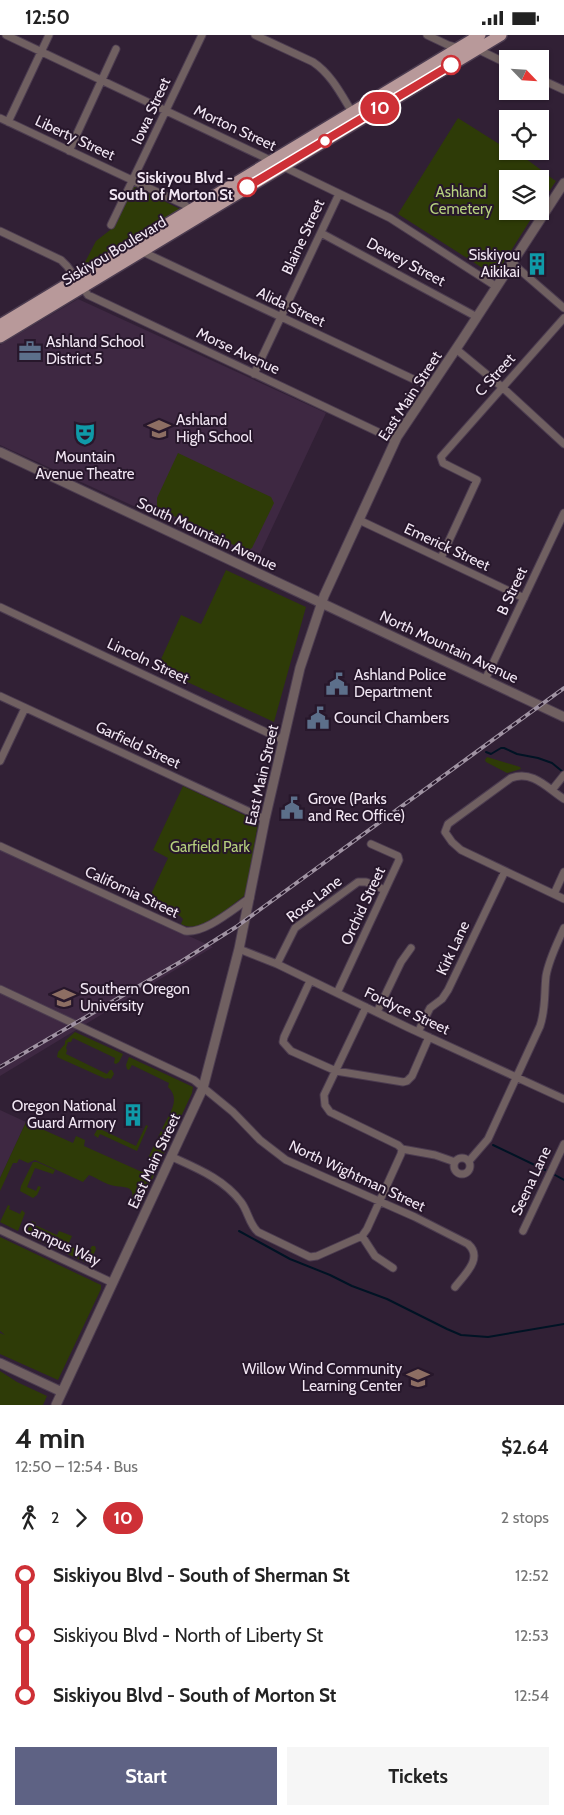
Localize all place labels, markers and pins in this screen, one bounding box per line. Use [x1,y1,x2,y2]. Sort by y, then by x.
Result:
unlabelled marker [441,55,461,75]
unlabelled marker [318,134,332,148]
place label: Siskiyou Blvd - South of Morton St [109,169,233,204]
marker: Siskiyou Blvd - South of Morton St [237,177,257,197]
place label: Siskiyou Aikikai [469,246,520,281]
building icon: Siskiyou Aikikai [524,251,550,277]
place label: Ashland School District 5 [46,333,145,368]
office icon: Ashland School District 5 [17,338,43,364]
place label: Ashland High School [176,411,253,446]
school or university icon: Ashland High School [146,416,172,442]
theatre icon: Mountain Avenue Theatre [72,421,98,447]
place label: Mountain Avenue Theatre [36,448,135,483]
place label: Ashland Police Department [354,666,446,701]
public building icon: Ashland Police Department [324,671,350,697]
public building icon: Council Chambers [305,705,331,731]
place label: Council Chambers [334,709,449,727]
place label: Grove (Parks and Rec Office) [308,790,405,825]
public building icon: Grove (Parks and Rec Office) [279,795,305,821]
place label: Southern Oregon University [80,980,190,1015]
school or university icon: Southern Oregon University [51,985,77,1011]
place label: Oregon National Guard Armory [12,1097,116,1132]
building icon: Oregon National Guard Armory [120,1102,146,1128]
place label: Willow Wind Community Learning Center [242,1360,402,1395]
school or university icon: Willow Wind Community Learning Center [405,1365,431,1391]

